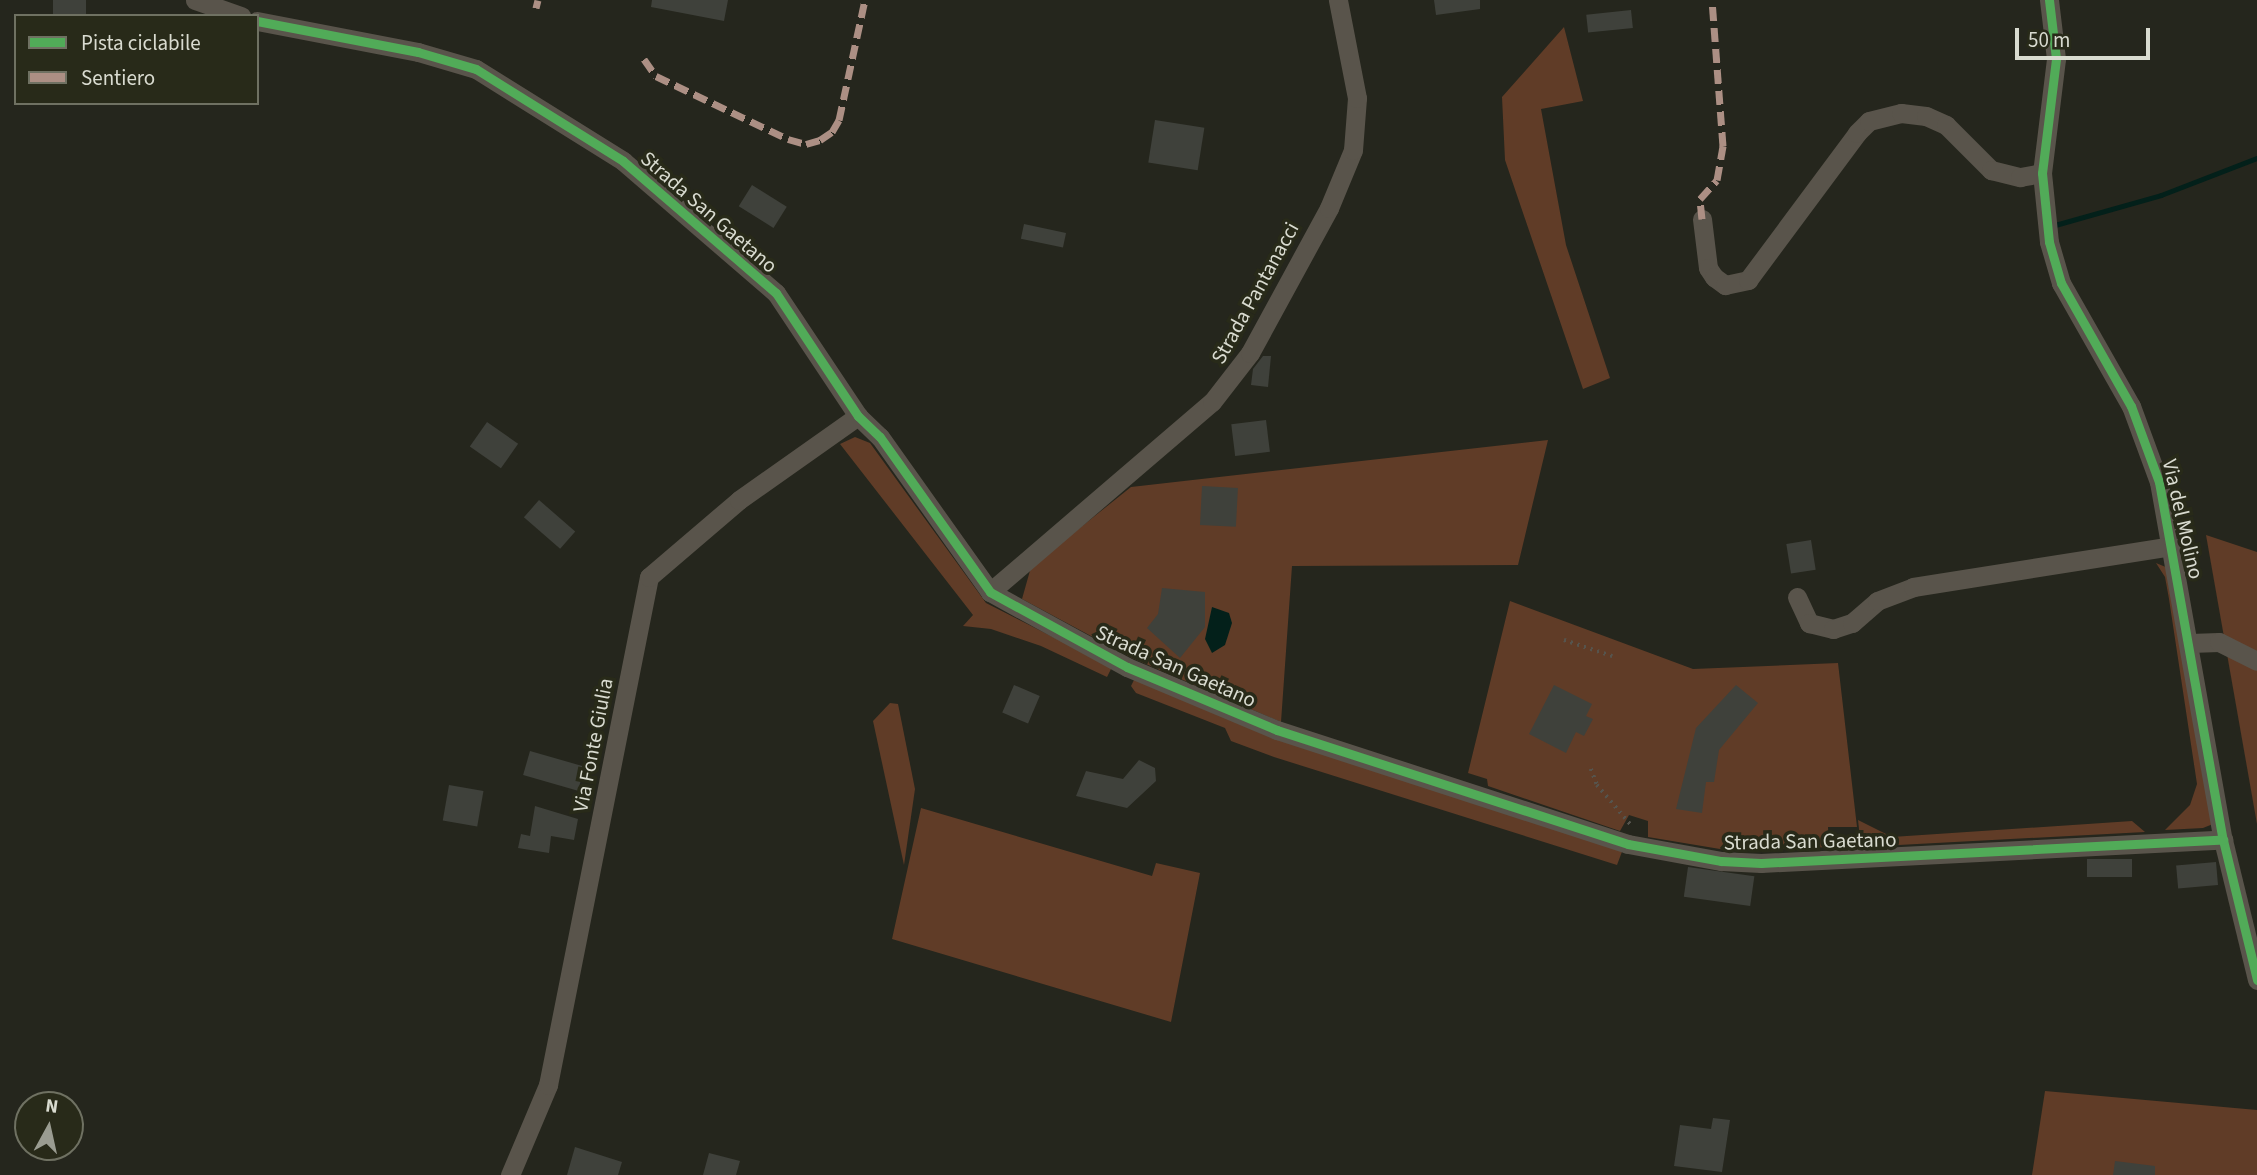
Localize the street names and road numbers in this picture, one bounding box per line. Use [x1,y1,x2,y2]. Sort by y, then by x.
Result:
street label: Strada San Gaetano [635,146,783,278]
street label: Strada Pantanacci [1206,218,1304,368]
street label: Via del Molino [2157,457,2209,581]
street label: Strada San Gaetano [1092,619,1260,713]
street label: Via Fonte Giulia [568,676,618,814]
street label: Strada San Gaetano [1723,827,1897,855]

